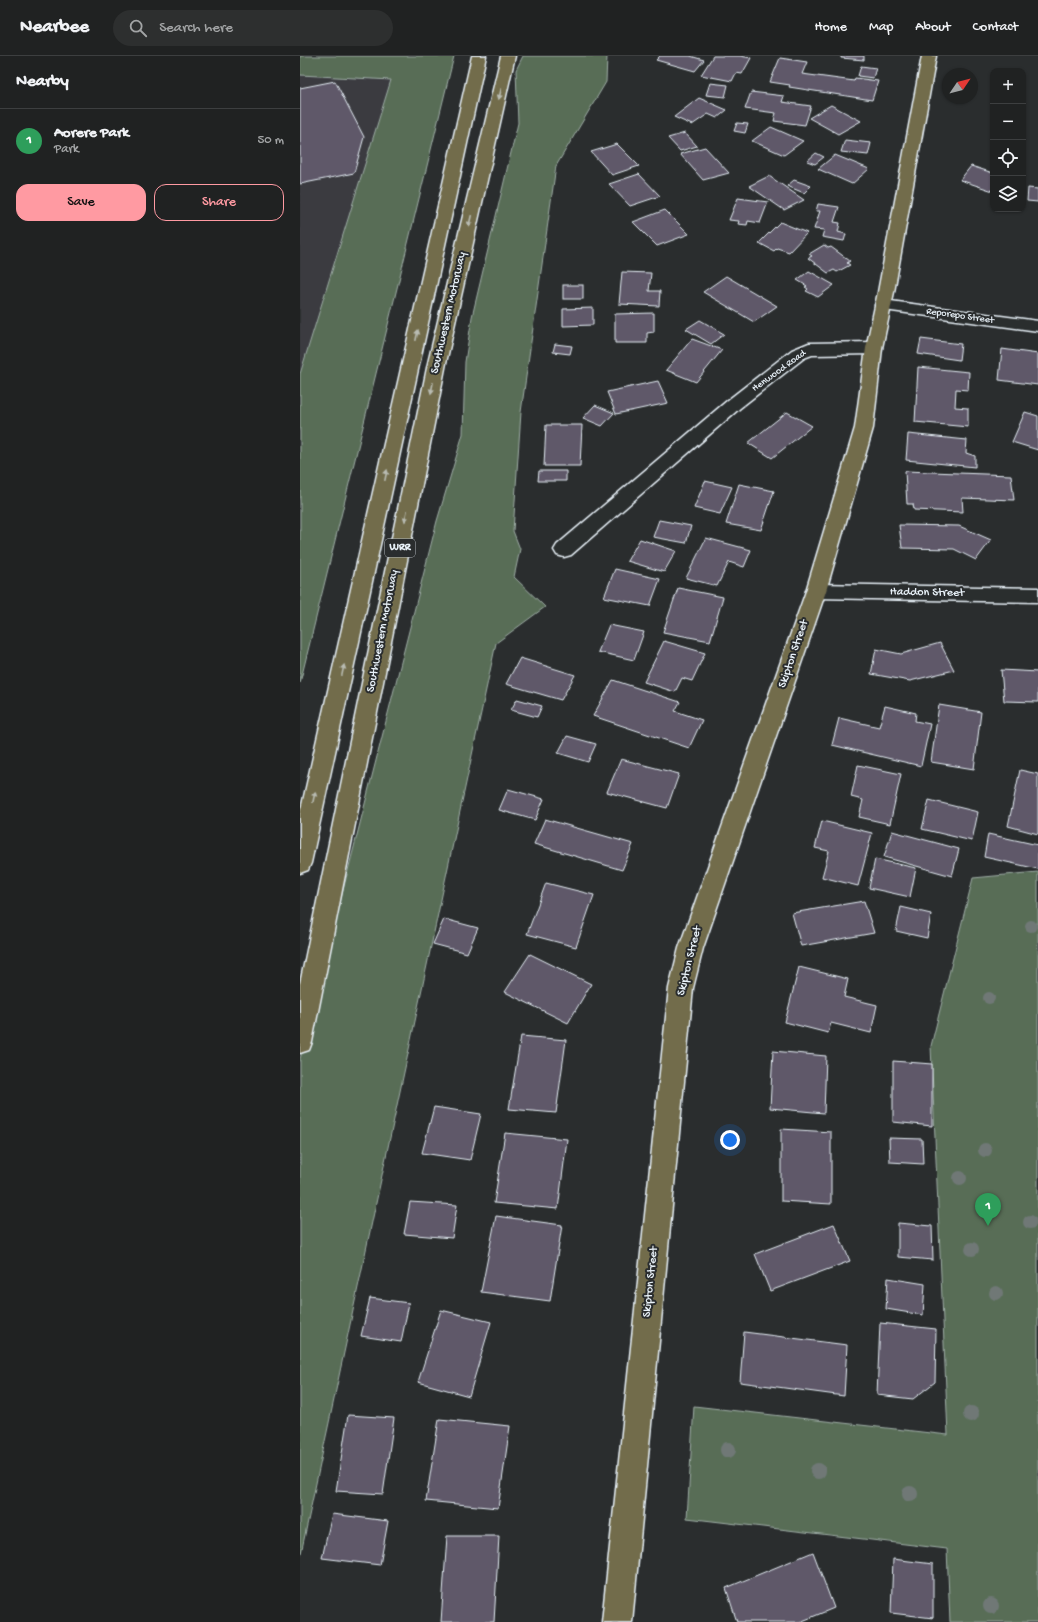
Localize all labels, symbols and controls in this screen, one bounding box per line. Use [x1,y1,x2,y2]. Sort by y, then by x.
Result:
search box [113,10,393,46]
text: Nearbee [20,16,89,39]
icon: search [127,17,149,39]
text: Search here [159,19,233,37]
text: Home [815,19,847,36]
text: Map [869,19,893,36]
text: About [915,19,951,36]
text: Contact [973,19,1018,36]
north arrow [942,68,978,104]
map controls [990,68,1026,212]
button: + [990,68,1026,104]
text: Nearby [16,72,69,92]
one-way arrow [496,88,502,100]
button: − [990,104,1026,140]
text: Aorere Park [54,124,129,142]
text: 1 [26,133,32,148]
text: 50 m [257,133,284,148]
button: locate [990,140,1026,176]
text: Park [54,142,79,157]
button: layers [990,176,1026,212]
button: Save [16,184,146,221]
button: Share [154,184,284,221]
one-way arrow [467,214,473,227]
street label: Southwestern Motorway [428,251,470,375]
street label: Reporepo Street [925,305,996,327]
one-way arrow [414,328,420,341]
street label: Henwood Road [750,347,809,395]
one-way arrow [429,382,435,394]
one-way arrow [383,469,389,481]
one-way arrow [403,510,409,522]
road number: WRR [385,539,415,557]
street label: Southwestern Motorway [364,569,402,693]
street label: Haddon Street [890,585,965,601]
street label: Skipton Street [776,617,813,690]
one-way arrow [340,664,346,677]
one-way arrow [312,791,318,804]
street label: Skipton Street [675,924,706,997]
your location [720,1130,740,1150]
pin: 1 [975,1193,1001,1226]
street label: Skipton Street [640,1245,662,1318]

